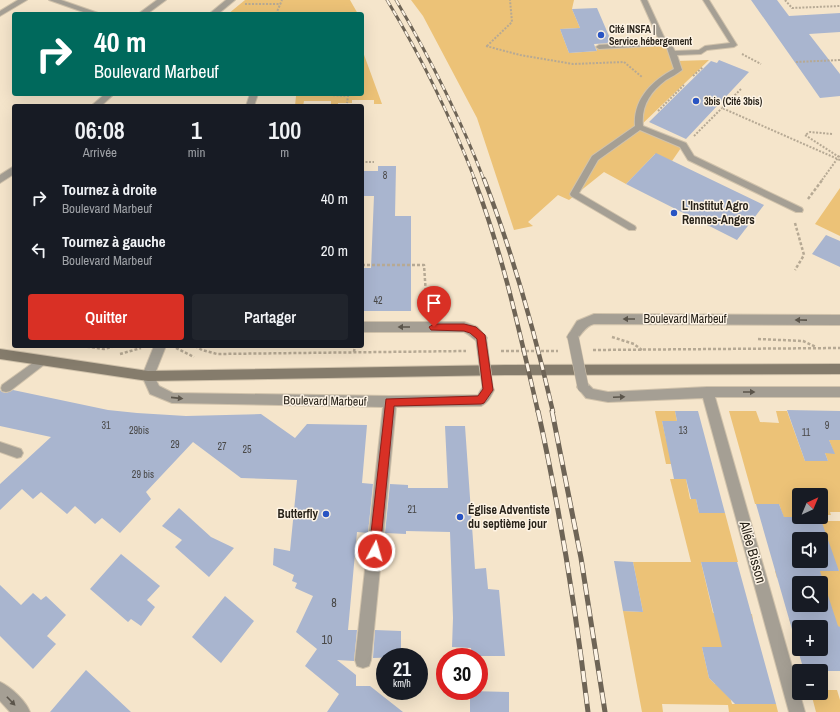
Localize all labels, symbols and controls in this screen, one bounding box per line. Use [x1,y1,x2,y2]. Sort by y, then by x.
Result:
text: 40 m [94,23,146,61]
place label: Cité INSFA | Service hébergement [609,23,692,48]
icon: right [28,28,80,80]
marker: Cité INSFA | Service hébergement [596,30,606,40]
text: Boulevard Marbeuf [94,59,219,84]
place label: 3bis (Cité 3bis) [704,95,763,108]
marker: 3bis (Cité 3bis) [691,96,701,106]
text: 06:08 [75,114,125,146]
text: 1 [191,114,202,146]
text: 100 [268,114,301,146]
text: Arrivée [83,144,117,161]
text: min [188,144,205,161]
text: m [280,144,289,161]
house number: 8 [383,169,388,182]
text: Tournez à droite [62,179,157,200]
icon: right [28,187,50,209]
text: 40 m [321,188,348,209]
place label: L'Institut Agro Rennes-Angers [682,198,755,228]
text: Boulevard Marbeuf [62,200,152,217]
marker: L'Institut Agro Rennes-Angers [669,208,679,218]
text: Tournez à gauche [62,231,166,252]
icon: left [28,239,50,261]
text: 20 m [321,240,348,261]
text: Boulevard Marbeuf [62,252,152,269]
pin [417,286,451,327]
icon: arrive [423,292,445,314]
button: Quitter [28,294,184,340]
button: Partager [192,294,348,340]
house number: 42 [373,294,383,307]
street label: Boulevard Marbeuf [643,311,727,327]
one-way arrow [622,316,635,322]
one-way arrow [794,317,807,323]
one-way arrow [397,324,410,330]
one-way arrow [743,389,756,395]
street label: Boulevard Marbeuf [283,392,367,410]
one-way arrow [613,393,625,400]
one-way arrow [170,395,183,401]
house number: 31 [101,419,111,432]
house number: 9 [825,419,830,432]
house number: 29bis [129,424,149,437]
house number: 13 [678,424,688,437]
house number: 11 [802,426,811,439]
house number: 29 [170,438,180,451]
house number: 27 [217,440,227,453]
house number: 25 [242,443,252,456]
house number: 29 bis [132,468,154,481]
north arrow [792,488,828,524]
map controls [792,488,828,700]
place label: Église Adventiste du septième jour [468,502,550,532]
house number: 21 [407,503,417,516]
place label: Butterfly [278,506,319,522]
marker: Butterfly [321,509,331,519]
marker: Église Adventiste du septième jour [455,512,465,522]
street label: Allée Bisson [735,518,770,585]
position arrow [354,530,396,572]
button: sound [792,532,828,568]
button: search [792,576,828,612]
house number: 8 [331,595,337,611]
button: + [792,620,828,656]
house number: 10 [322,632,332,648]
speed limit sign: 30 [436,648,488,700]
text: 21 [393,655,411,682]
button: − [792,664,828,700]
text: km/h [393,677,411,690]
one-way arrow [6,696,16,706]

